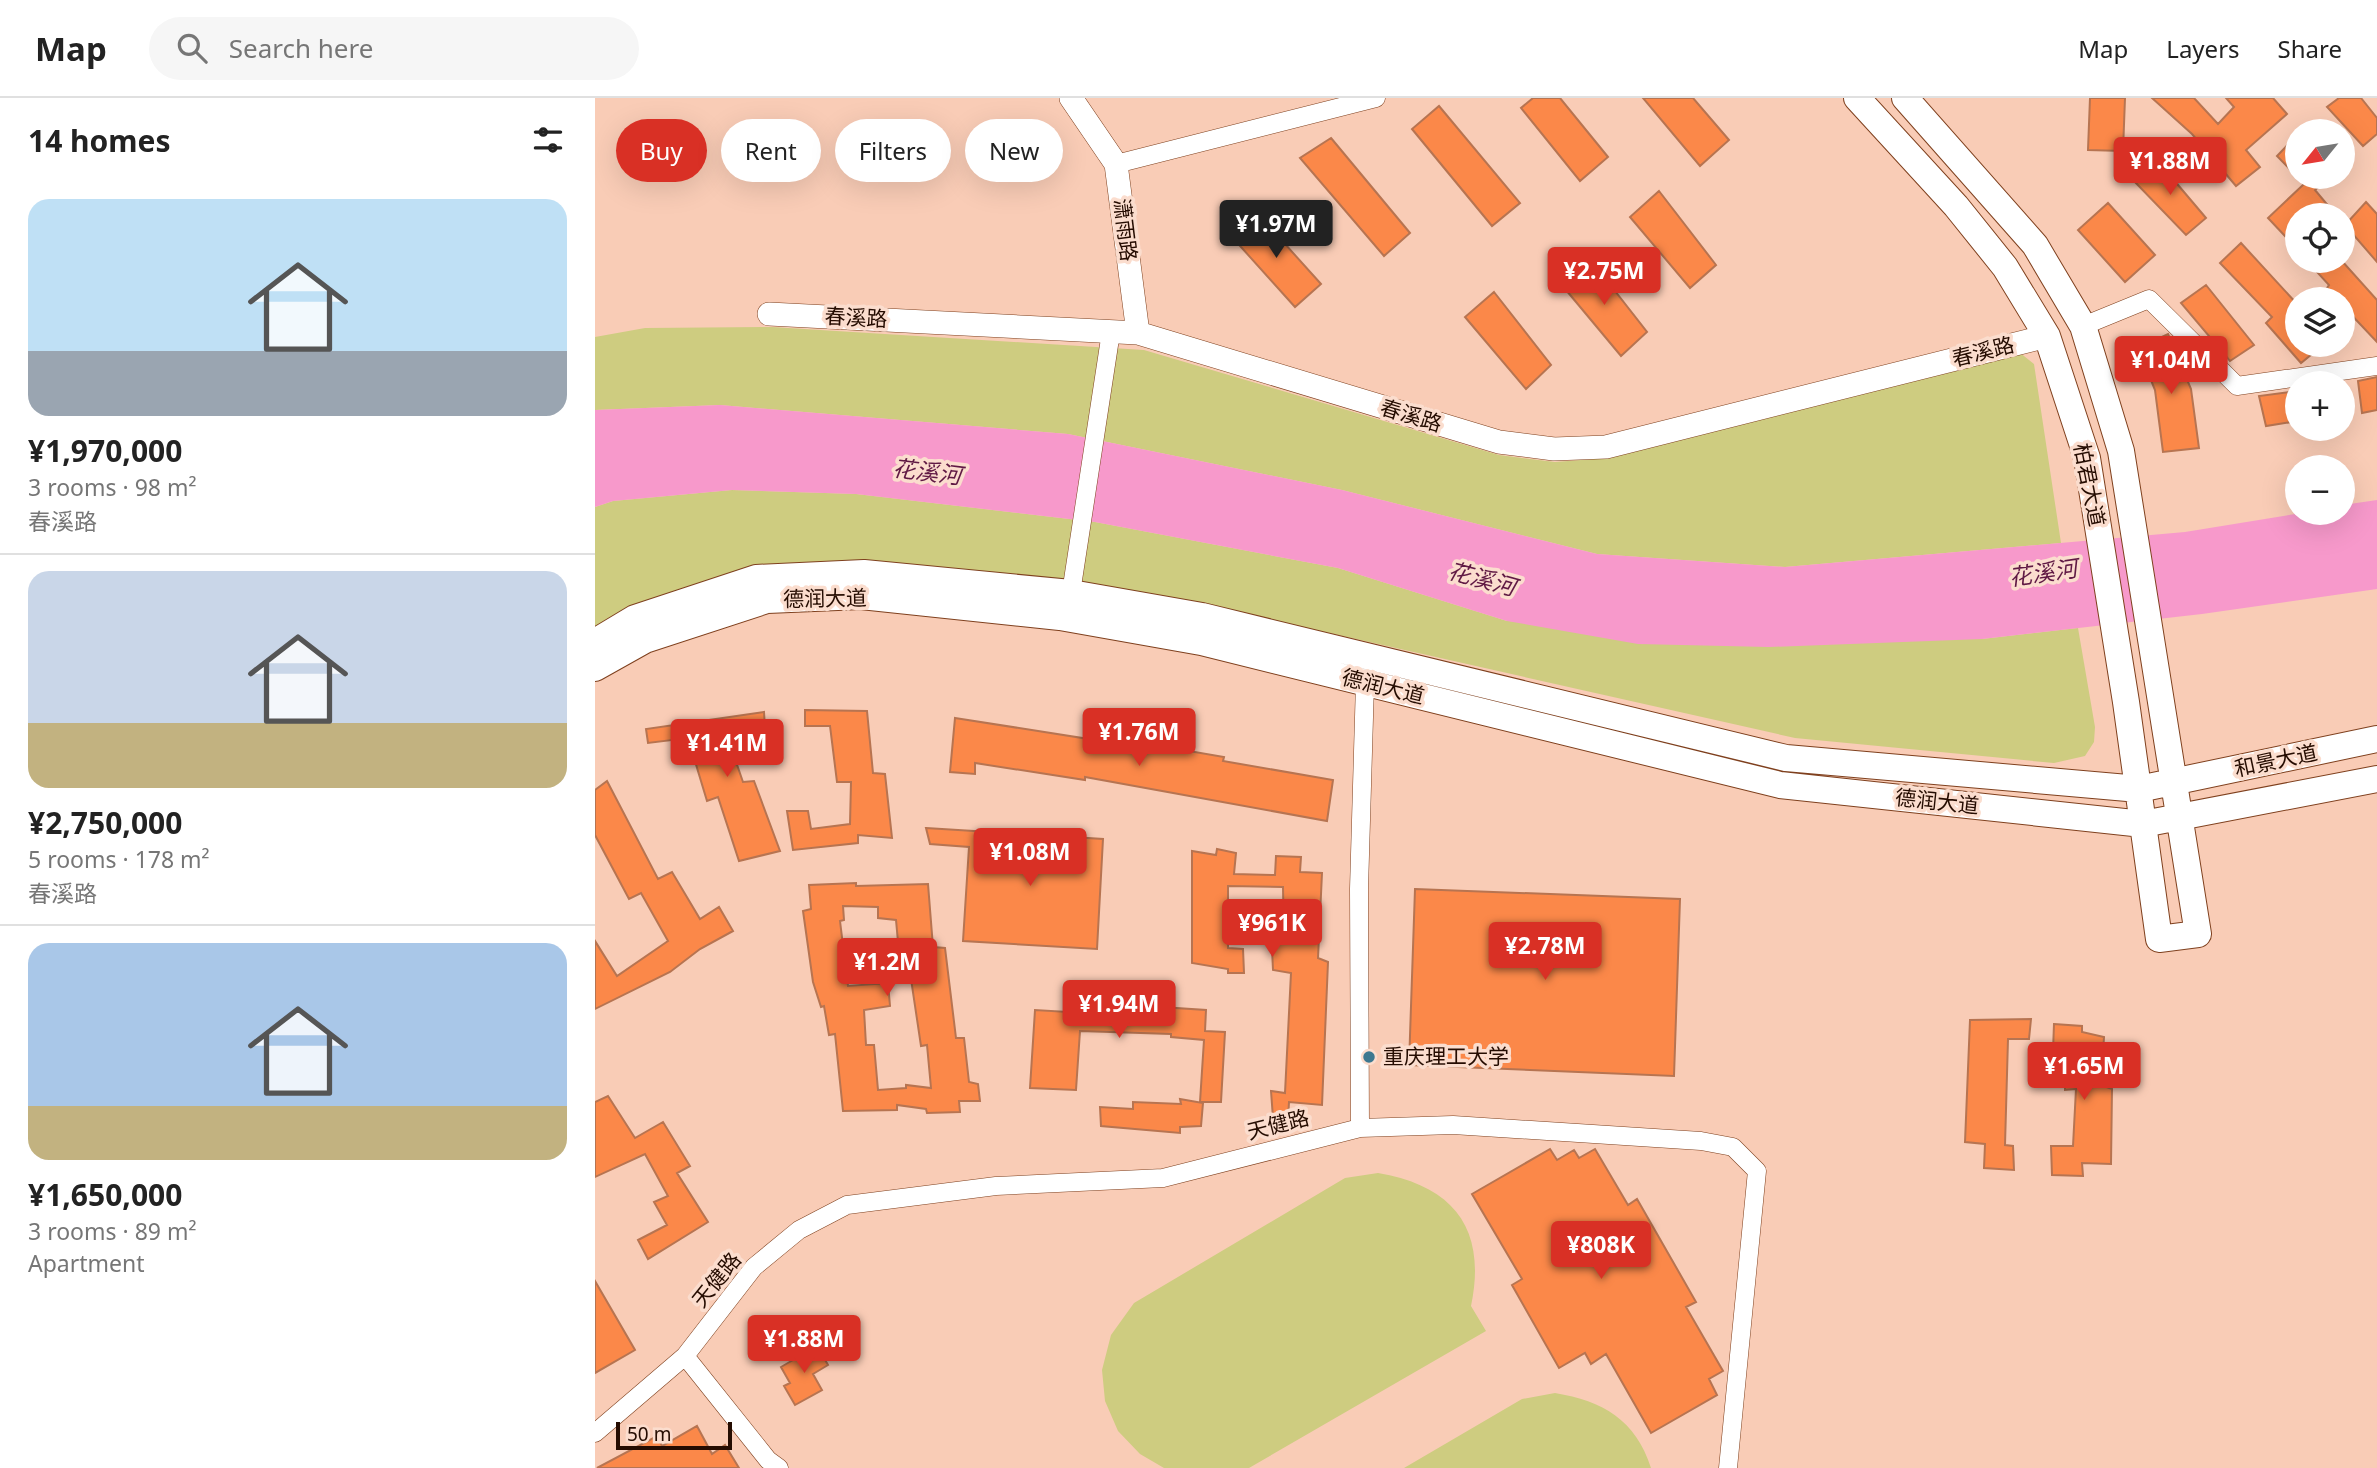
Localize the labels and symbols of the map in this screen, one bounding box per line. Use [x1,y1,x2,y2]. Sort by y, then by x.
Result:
north arrow [2285,119,2355,189]
pin: ¥1.88M [2113,138,2227,197]
street label: 潇雨路 [1108,197,1144,263]
pin: ¥1.97M [1219,200,1333,260]
pin: ¥2.75M [1547,248,1661,307]
street label: 春溪路 [824,301,888,333]
street label: 春溪路 [1949,330,2017,372]
pin: ¥1.04M [2114,336,2228,396]
street label: 春溪路 [1377,392,1446,438]
street label: 柏君大道 [2068,441,2112,529]
water label: 花溪河 [891,451,967,492]
water label: 花溪河 [2006,551,2083,593]
water label: 花溪河 [1445,554,1524,603]
street label: 德润大道 [783,583,867,613]
street label: 德润大道 [1339,662,1427,710]
pin: ¥1.76M [1082,708,1196,768]
pin: ¥1.41M [670,720,784,779]
street label: 和景大道 [2232,738,2320,782]
street label: 德润大道 [1894,783,1980,819]
pin: ¥1.08M [973,828,1087,888]
pin: ¥961K [1223,900,1321,959]
pin: ¥2.78M [1488,922,1602,982]
pin: ¥1.2M [838,939,936,998]
pin: ¥1.94M [1062,981,1176,1040]
place label: 重庆理工大学 [1383,1042,1509,1070]
pin: ¥1.65M [2027,1042,2141,1102]
marker: 重庆理工大学 [1361,1049,1377,1065]
street label: 天健路 [1244,1103,1312,1145]
pin: ¥808K [1552,1222,1650,1281]
street label: 天健路 [686,1246,747,1313]
pin: ¥1.88M [747,1316,861,1375]
scale bar [616,1419,731,1451]

